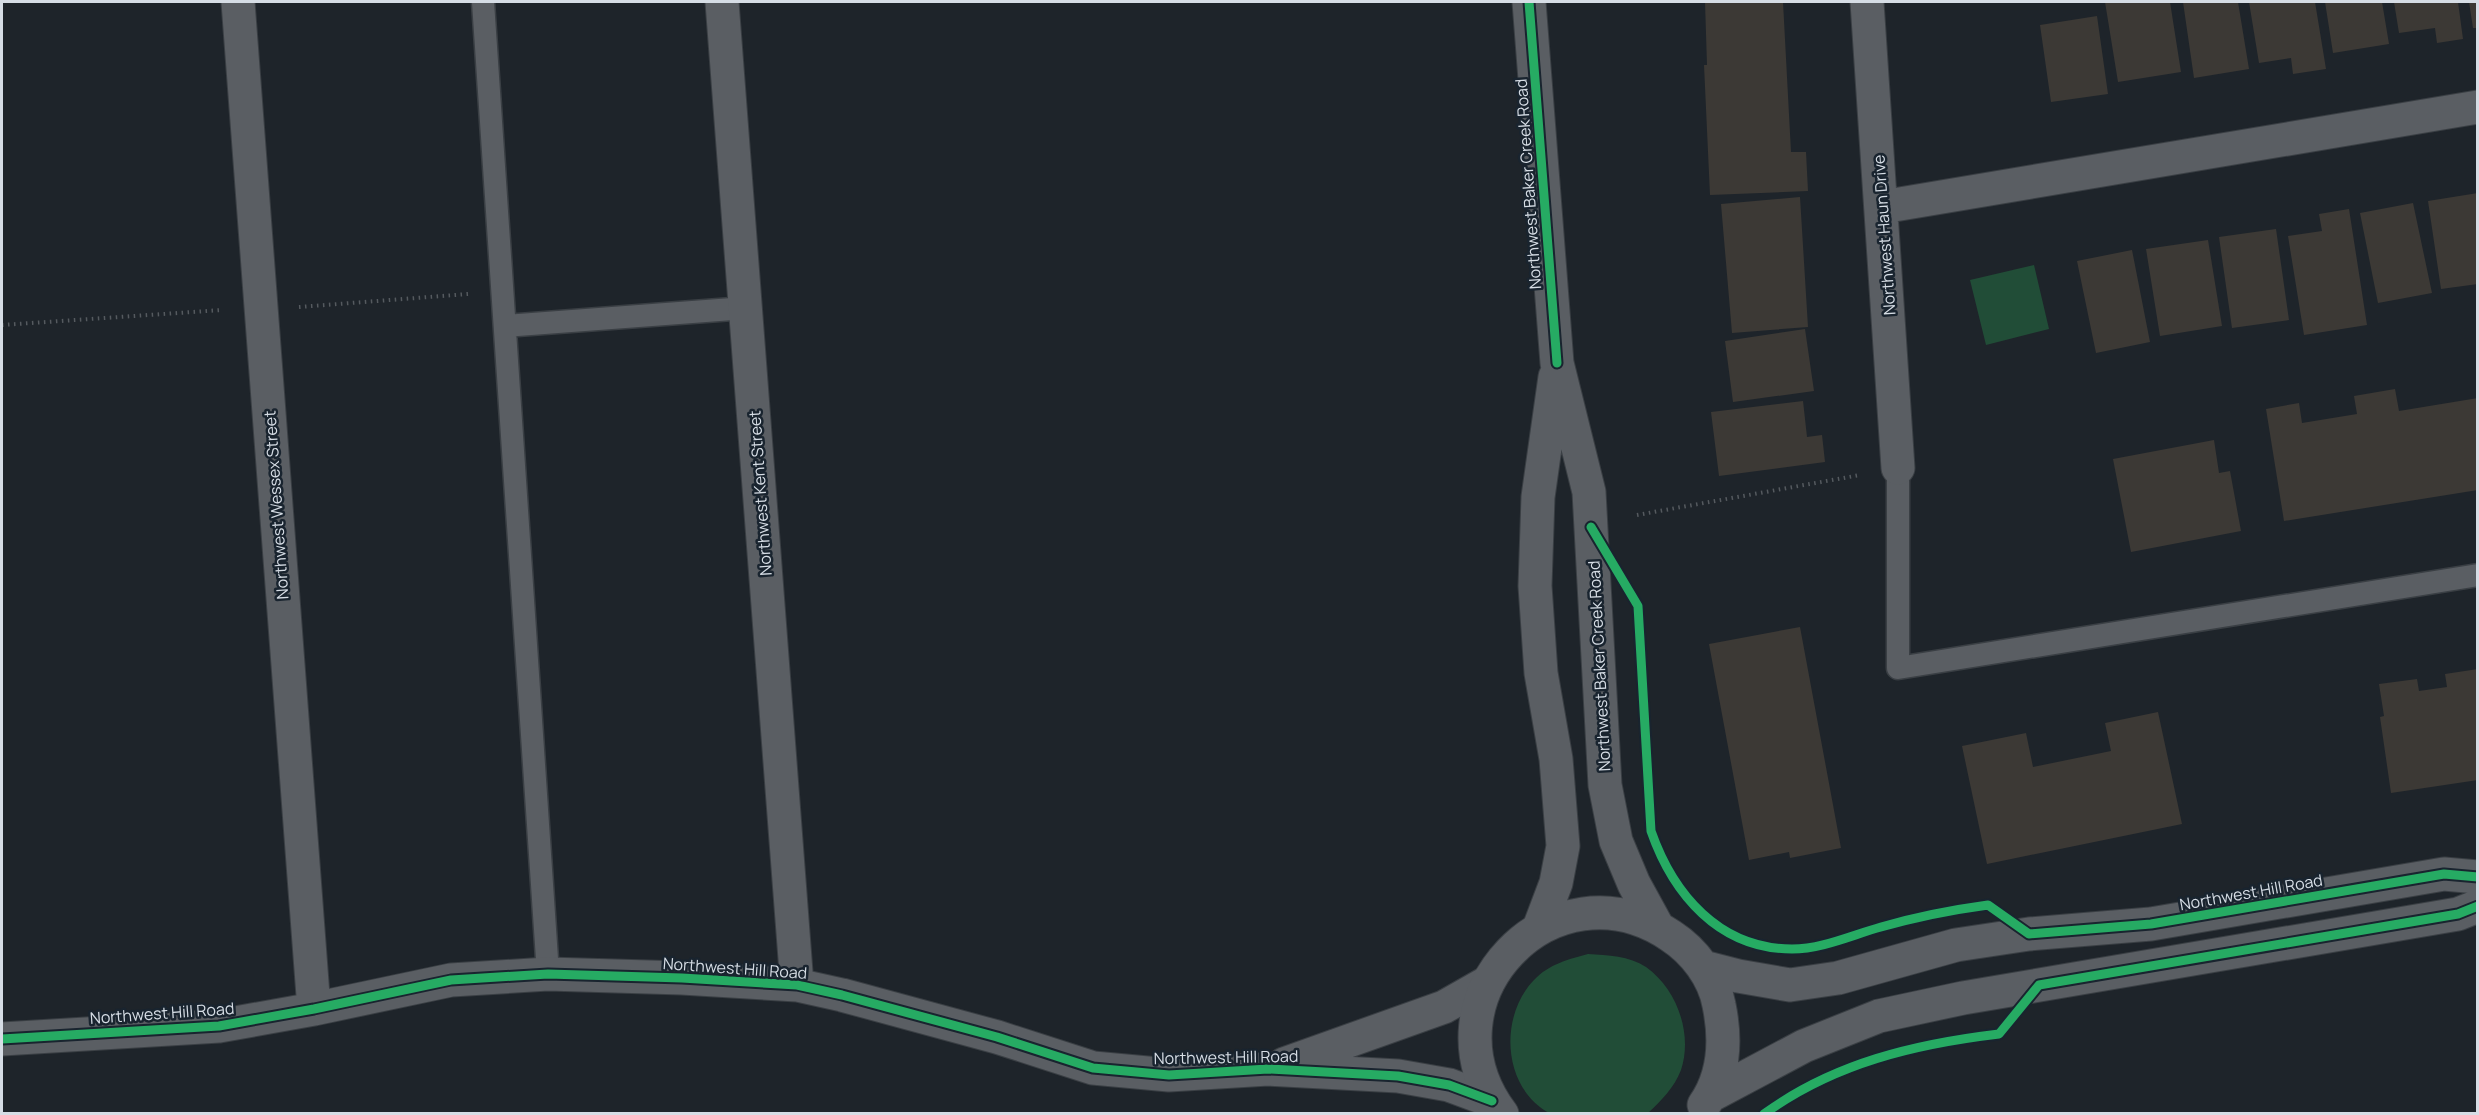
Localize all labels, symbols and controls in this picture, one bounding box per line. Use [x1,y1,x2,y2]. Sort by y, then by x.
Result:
street label: Northwest Baker Creek Road [1510,78,1546,290]
street label: Northwest Haun Drive [1867,154,1901,316]
street label: Northwest Wessex Street [258,410,294,600]
street label: Northwest Kent Street [743,410,777,576]
street label: Northwest Baker Creek Road [1582,560,1616,772]
street label: Northwest Hill Road [2178,869,2324,915]
street label: Northwest Hill Road [662,952,808,984]
street label: Northwest Hill Road [89,997,235,1029]
street label: Northwest Hill Road [1153,1045,1299,1069]

